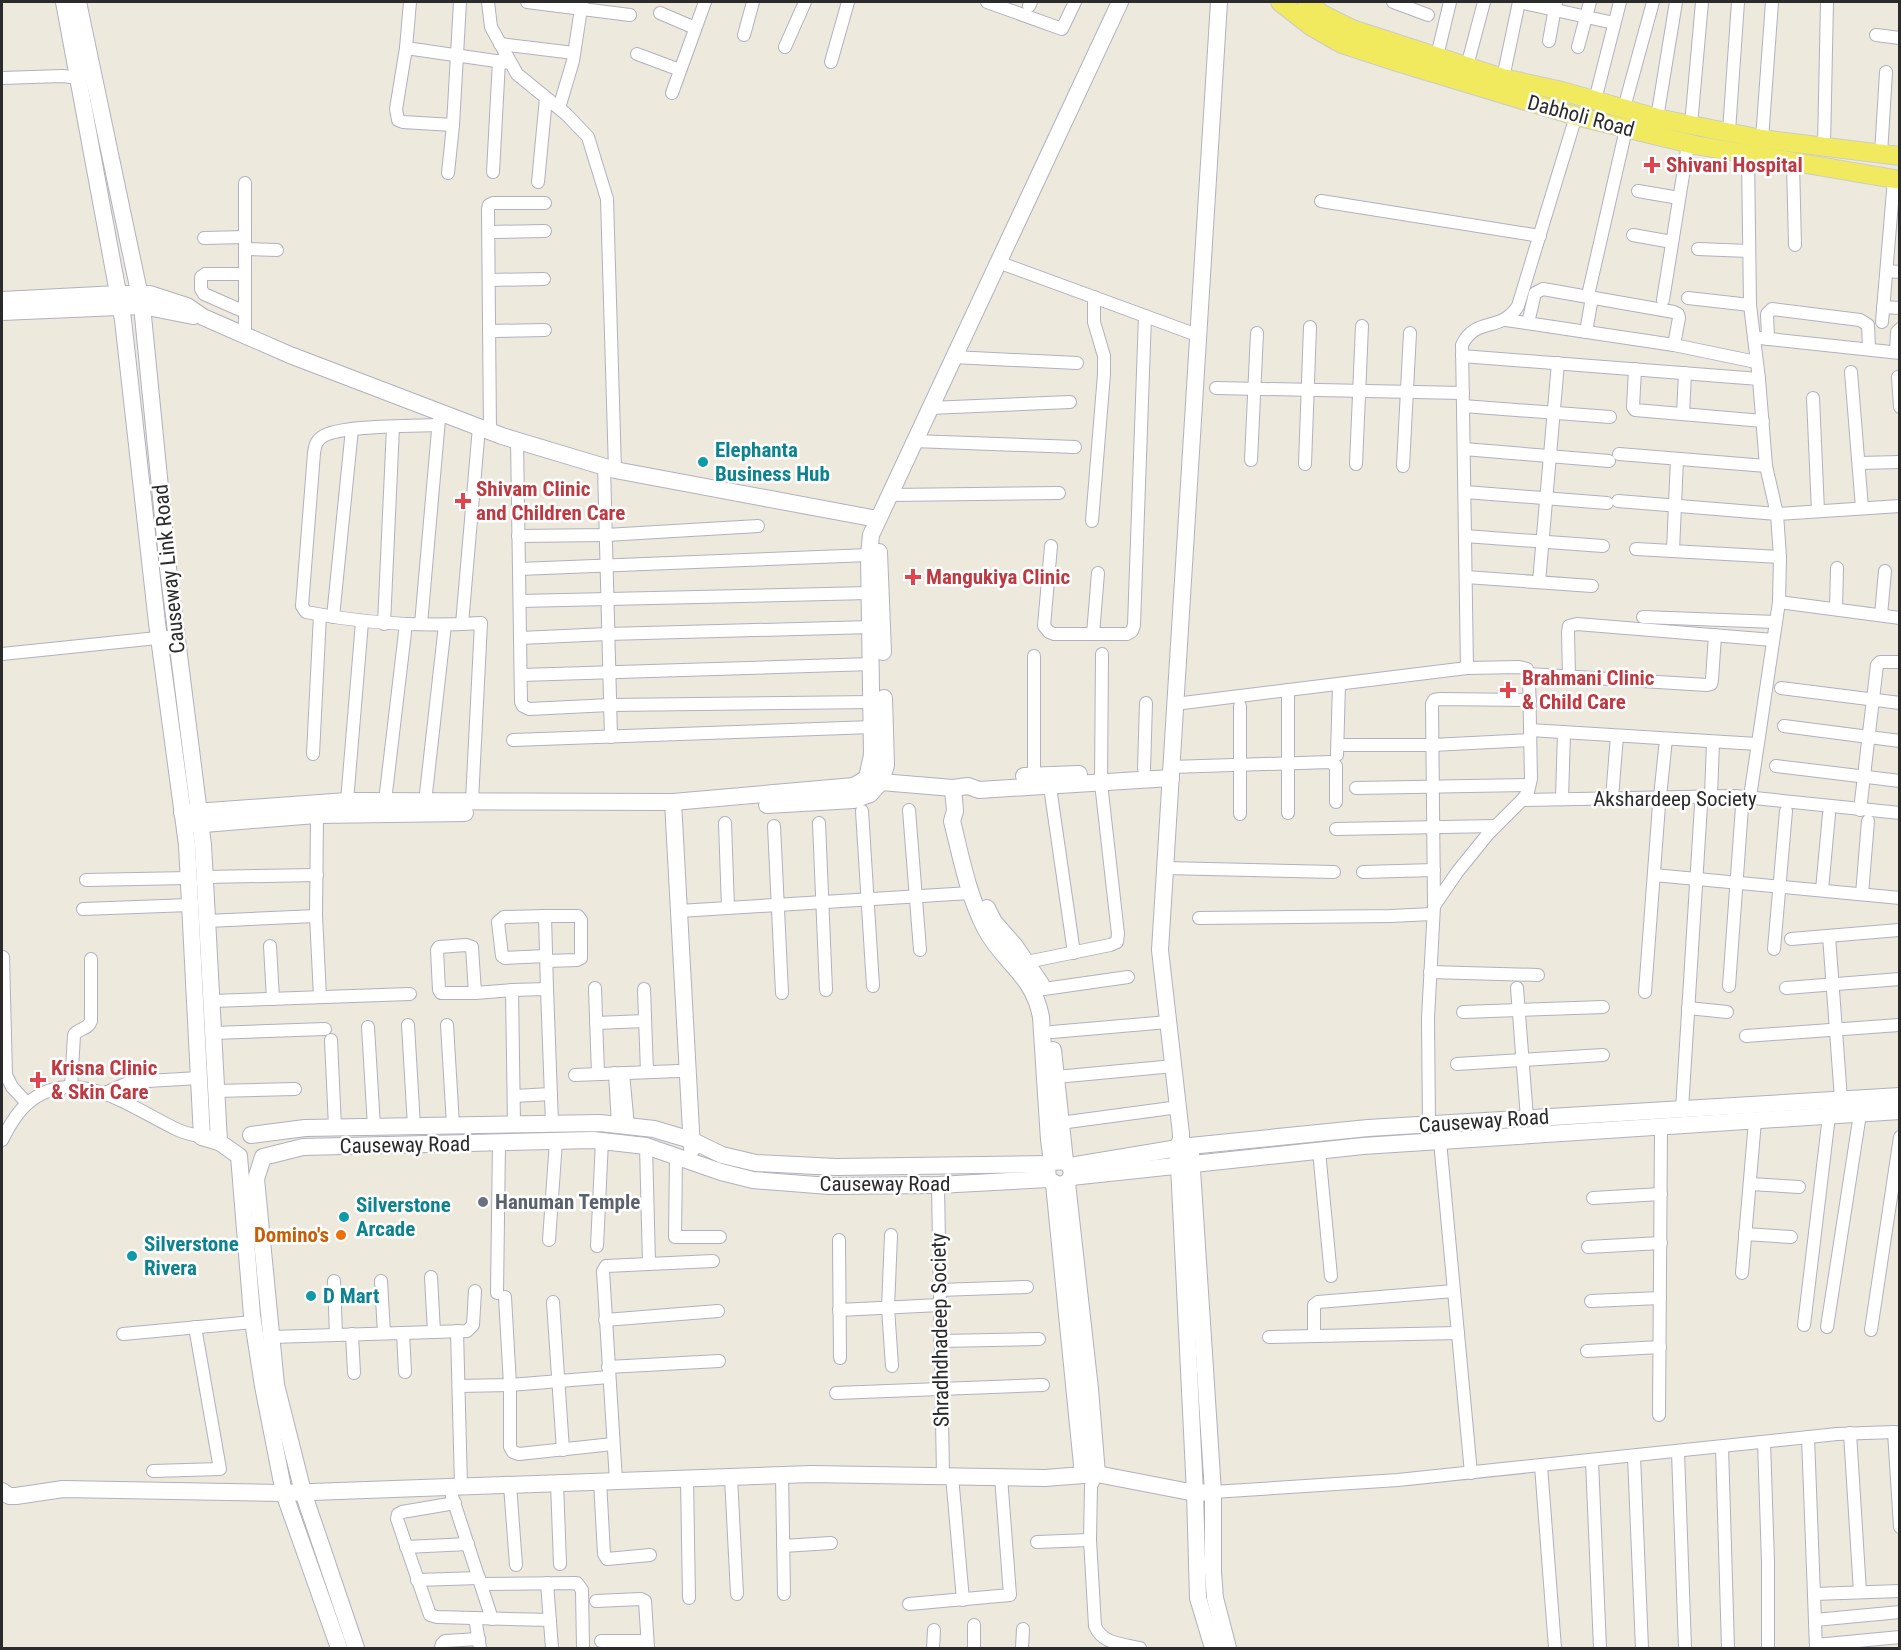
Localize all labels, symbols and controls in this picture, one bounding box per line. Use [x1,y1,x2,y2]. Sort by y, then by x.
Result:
street label: Dabholi Road [1525,90,1637,142]
place label: Shivani Hospital [1666,153,1803,177]
marker: Shivani Hospital [1643,156,1661,174]
place label: Elephanta Business Hub [715,438,830,486]
marker: Elephanta Business Hub [696,455,710,469]
place label: Shivam Clinic and Children Care [476,477,625,525]
street label: Causeway Link Road [148,483,190,655]
marker: Shivam Clinic and Children Care [454,492,472,510]
place label: Mangukiya Clinic [926,565,1070,589]
marker: Mangukiya Clinic [904,568,922,586]
place label: Brahmani Clinic & Child Care [1522,666,1655,714]
marker: Brahmani Clinic & Child Care [1499,681,1517,699]
street label: Akshardeep Society [1593,787,1757,811]
place label: Krisna Clinic & Skin Care [51,1056,158,1104]
marker: Krisna Clinic & Skin Care [29,1071,47,1089]
street label: Causeway Road [1418,1104,1550,1138]
street label: Causeway Road [339,1132,471,1158]
street label: Causeway Road [820,1172,950,1196]
place label: Hanuman Temple [495,1190,640,1214]
place label: Silverstone Arcade [356,1193,451,1241]
marker: Hanuman Temple [476,1195,490,1209]
marker: Silverstone Arcade [337,1210,351,1224]
place label: Domino's [254,1223,329,1247]
marker: Domino's [334,1228,348,1242]
place label: Silverstone Rivera [144,1232,239,1280]
street label: Shradhdhadeep Society [926,1232,954,1427]
marker: Silverstone Rivera [125,1249,139,1263]
place label: D Mart [323,1284,379,1308]
marker: D Mart [304,1289,318,1303]

